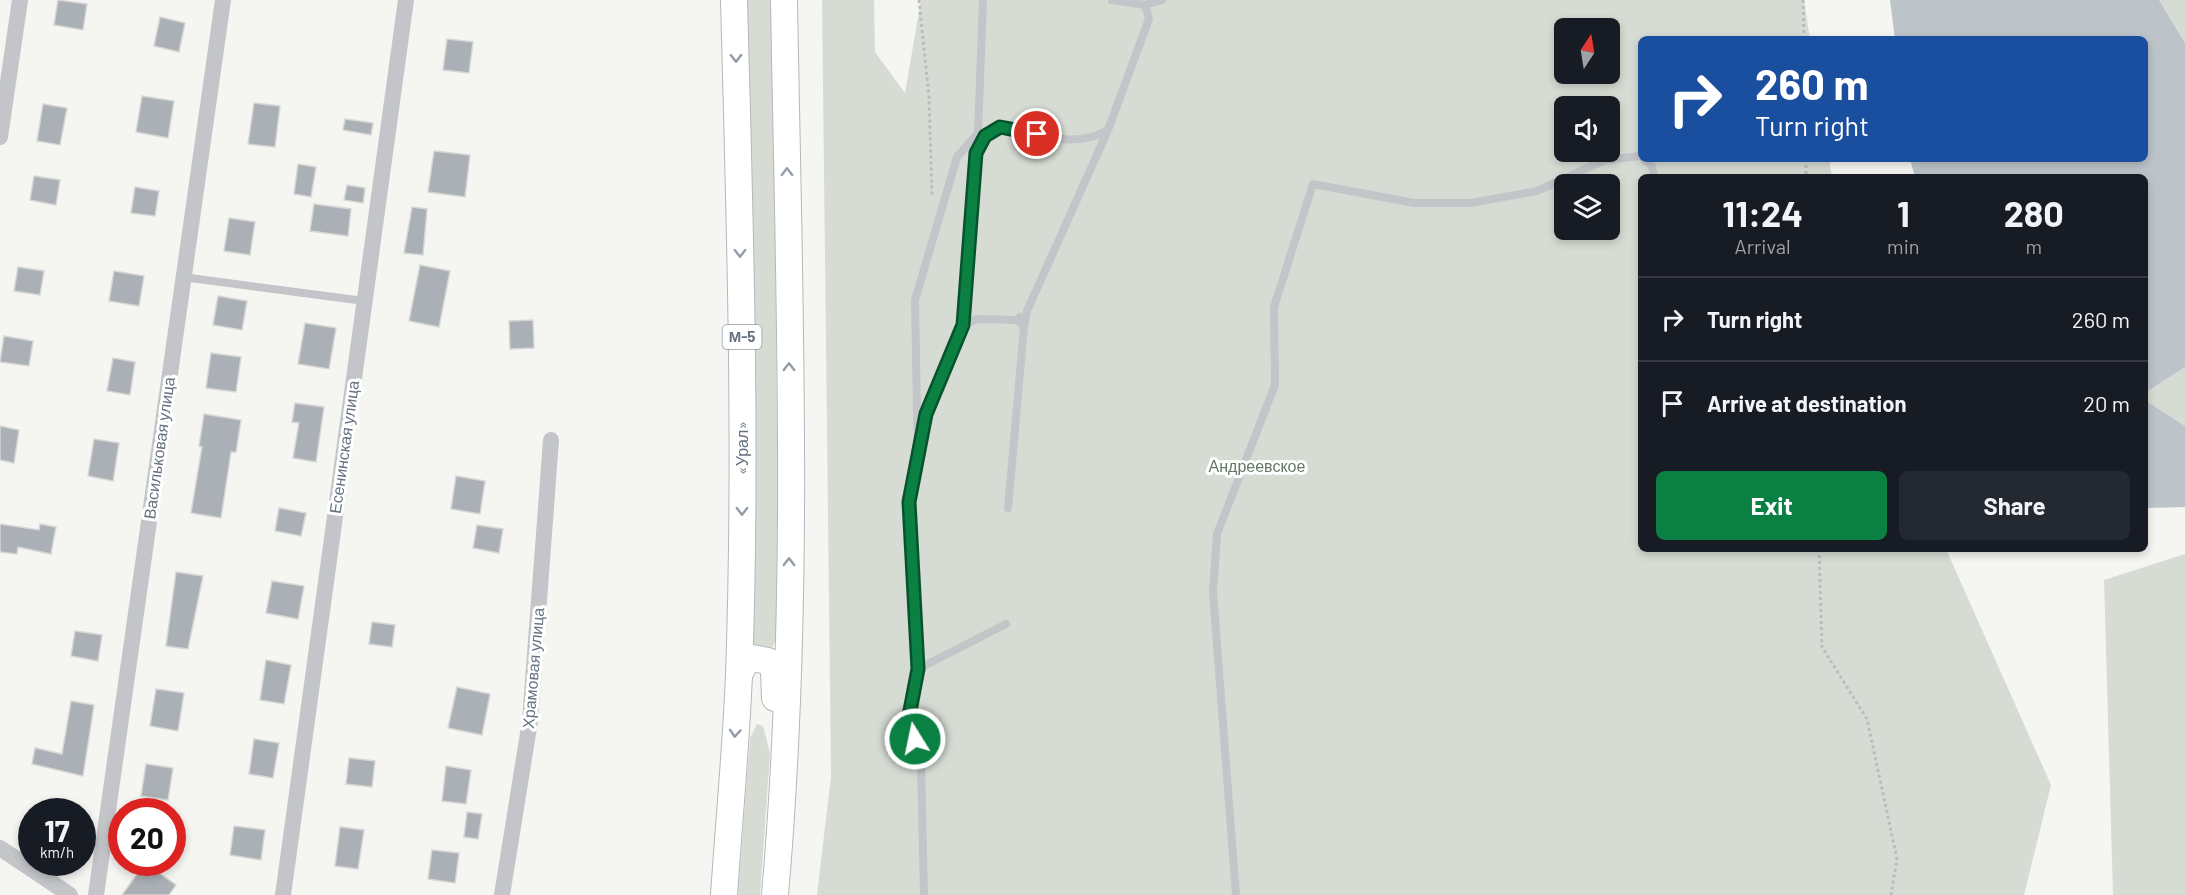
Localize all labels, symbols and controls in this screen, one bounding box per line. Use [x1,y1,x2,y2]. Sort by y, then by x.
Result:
north arrow [1554,18,1620,84]
map controls [1554,18,1620,240]
one-way arrow [729,54,742,63]
text: 260 m [1755,58,1868,108]
icon: right [1656,60,1734,138]
button: sound [1554,96,1620,162]
pin [1011,108,1062,159]
text: Turn right [1755,109,1869,141]
icon: arrive [1020,117,1053,150]
one-way arrow [781,167,793,176]
button: layers [1554,174,1620,240]
text: 11:24 [1722,191,1803,234]
text: 1 [1897,191,1910,234]
text: 280 [2004,191,2064,234]
text: Arrival [1735,234,1791,258]
text: min [1887,234,1920,258]
text: m [2025,234,2042,258]
one-way arrow [734,249,747,258]
icon: right [1656,303,1689,336]
text: Turn right [1707,306,1802,332]
text: 260 m [2072,306,2130,332]
road number: М-5 [722,325,762,349]
one-way arrow [783,362,795,371]
street label: Васильковая улица [139,376,178,520]
street label: Есенинская улица [325,379,362,515]
icon: arrive [1656,387,1689,420]
text: Arrive at destination [1707,390,1906,416]
text: 20 m [2083,390,2130,416]
street label: «Урал» [732,421,751,475]
park label: Андреевское [1209,456,1306,475]
button: Exit [1656,471,1887,540]
button: Share [1899,471,2130,540]
one-way arrow [736,507,748,516]
one-way arrow [783,557,795,566]
street label: Храмовая улица [518,607,547,729]
position arrow [883,707,947,771]
one-way arrow [728,729,741,738]
speed limit sign: 20 [108,798,186,876]
text: 17 [44,812,70,848]
text: km/h [40,843,74,861]

